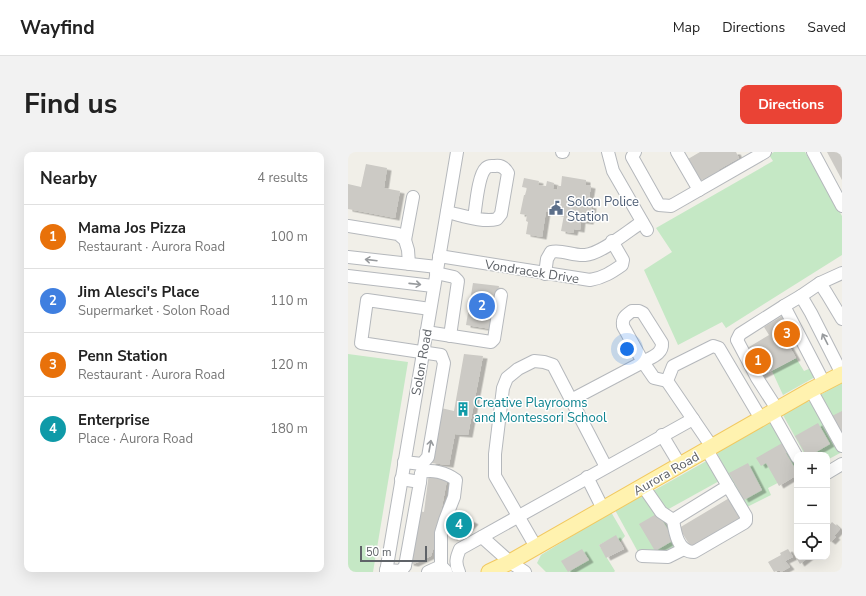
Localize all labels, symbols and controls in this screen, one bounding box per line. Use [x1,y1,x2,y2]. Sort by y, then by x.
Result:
text: Wayfind [20,15,95,41]
text: Map [673,18,700,37]
text: Directions [722,18,785,37]
text: Saved [807,18,846,37]
text: Find us [24,85,118,123]
button: Directions [740,85,842,124]
text: Nearby [40,167,97,190]
text: 4 results [257,169,308,187]
place label: Solon Police Station [567,193,639,226]
public building icon: Solon Police Station [548,200,564,216]
text: Mama Jos Pizza [78,218,186,238]
text: 1 [49,228,57,246]
text: 100 m [270,228,308,246]
text: Restaurant · Aurora Road [78,238,225,256]
street label: Vondracek Drive [482,255,580,288]
one-way arrow [365,256,378,263]
one-way arrow [408,280,421,287]
text: Jim Alesci's Place [78,282,199,302]
pin: 2 [469,291,495,321]
text: 2 [49,292,57,310]
text: 110 m [270,292,308,310]
text: Supermarket · Solon Road [78,302,230,320]
pin: 3 [774,319,800,349]
street label: Solon Road [407,328,437,397]
one-way arrow [821,333,828,345]
your location [617,339,637,359]
text: Penn Station [78,346,168,366]
pin: 1 [745,346,771,376]
text: 3 [49,356,57,374]
text: 120 m [270,356,308,374]
text: Restaurant · Aurora Road [78,366,225,384]
place label: Creative Playrooms and Montessori School [474,394,607,427]
building icon: Creative Playrooms and Montessori School [455,401,471,417]
text: Enterprise [78,410,150,430]
text: 4 [49,420,57,438]
text: 180 m [270,420,308,438]
text: Place · Aurora Road [78,430,193,448]
one-way arrow [426,440,434,453]
street label: Aurora Road [630,448,703,500]
map controls [794,452,830,560]
button: + [794,452,830,488]
button: − [794,488,830,524]
pin: 4 [446,510,472,540]
button: locate [794,524,830,560]
scale bar [360,544,427,563]
text: 50 m [366,545,391,560]

